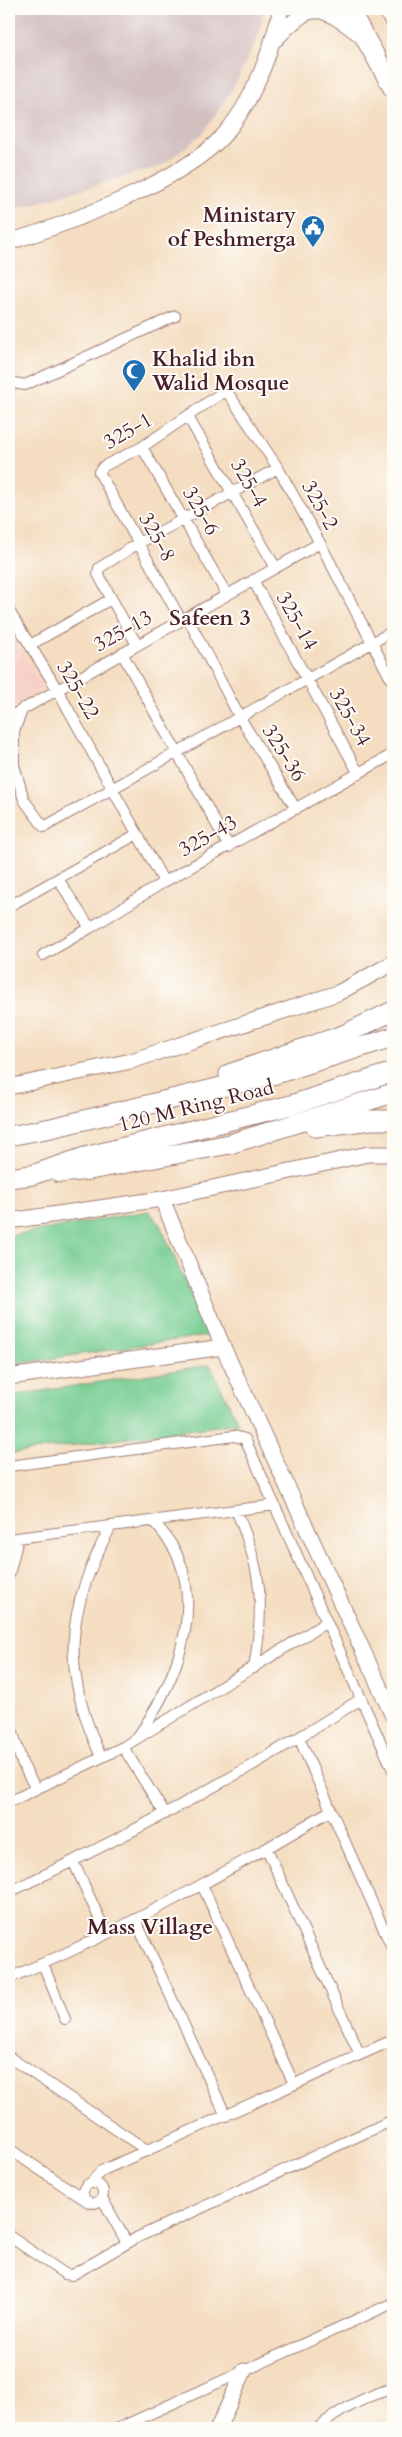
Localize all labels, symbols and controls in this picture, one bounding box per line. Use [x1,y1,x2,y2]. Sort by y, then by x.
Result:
place label: Ministary of Peshmerga [168,201,297,254]
public building icon: Ministary of Peshmerga [300,214,326,248]
place label: Khalid ibn Walid Mosque [151,345,289,398]
mosque icon: Khalid ibn Walid Mosque [121,358,147,392]
street label: 325-1 [98,405,158,457]
street label: 325-4 [223,453,275,513]
street label: 325-2 [295,475,345,535]
street label: 325-6 [175,481,227,541]
street label: 325-8 [132,507,182,567]
street label: 325-14 [269,586,325,656]
street label: 325-13 [88,603,158,659]
district label: Safeen 3 [169,603,251,633]
street label: 325-22 [50,655,106,725]
street label: 325-34 [322,682,378,752]
street label: 325-36 [255,719,313,787]
street label: 325-43 [173,808,243,864]
street label: 120 M Ring Road [115,1073,277,1139]
district label: Mass Village [87,1912,213,1942]

